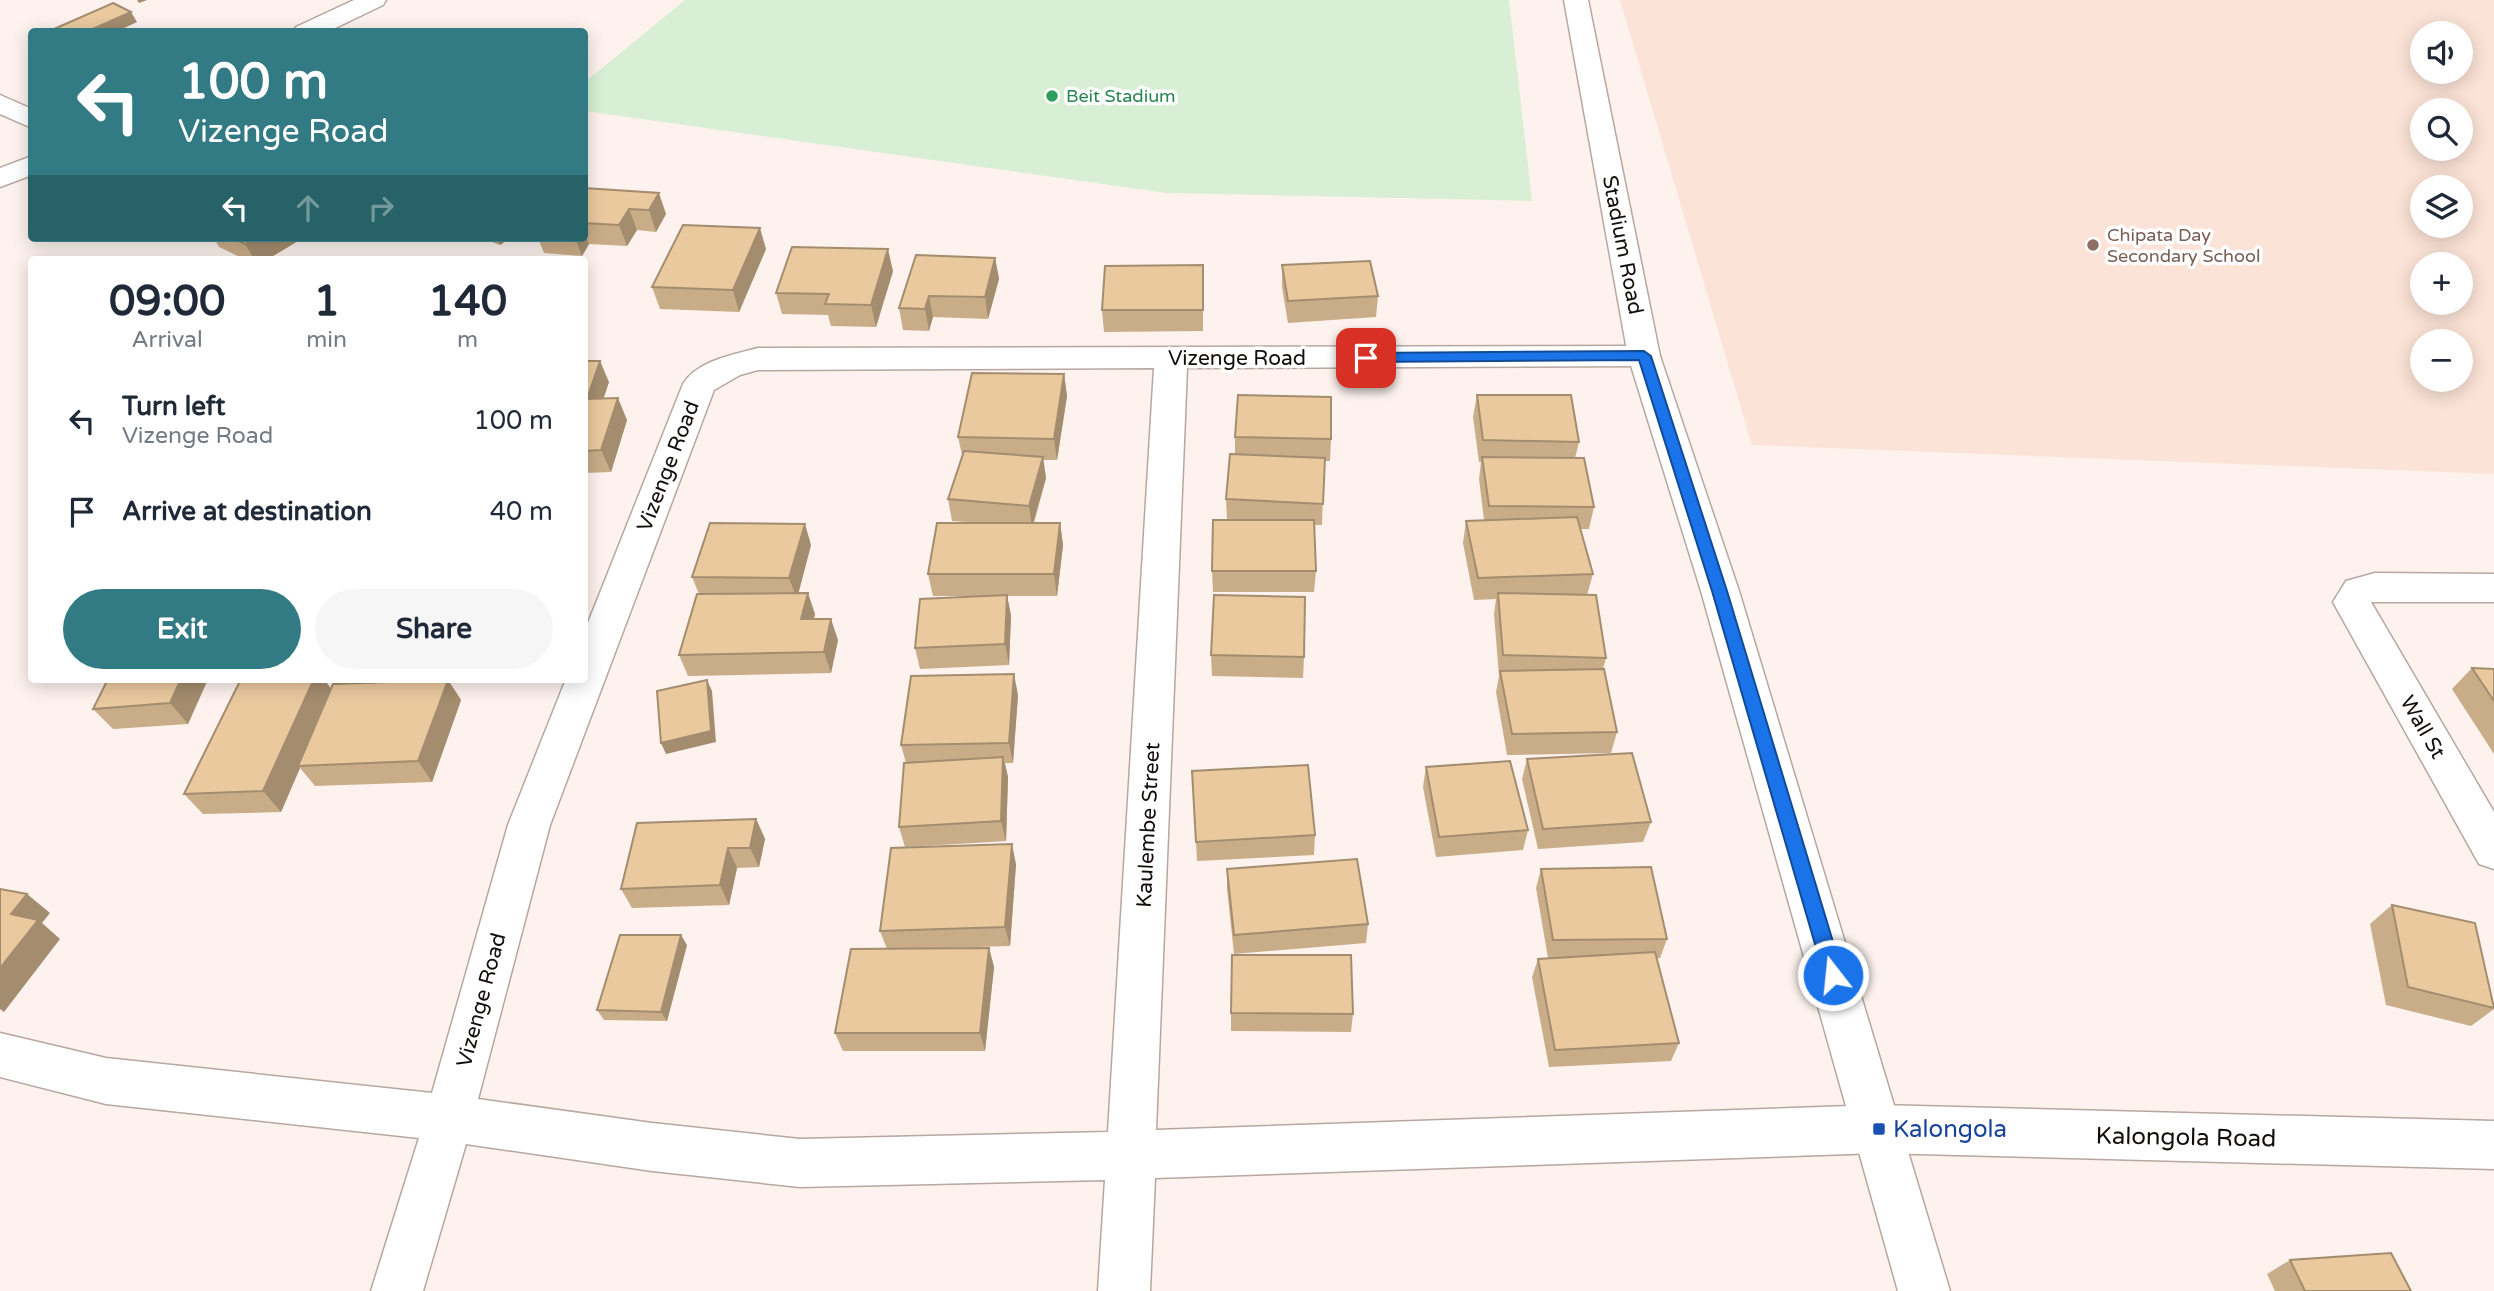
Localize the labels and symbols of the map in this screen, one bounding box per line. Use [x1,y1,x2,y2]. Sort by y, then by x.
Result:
place label: Beit Stadium [1066,85,1176,107]
marker: Beit Stadium [1044,88,1060,104]
street label: Stadium Road [1597,173,1648,317]
place label: Chipata Day Secondary School [2107,224,2260,267]
marker: Chipata Day Secondary School [2085,237,2101,253]
pin [1336,328,1396,388]
street label: Vizenge Road [1168,346,1306,371]
street label: Vizenge Road [632,397,705,535]
street label: Wall St [2395,691,2451,763]
street label: Kaulembe Street [1132,742,1165,908]
street label: Vizenge Road [452,930,511,1070]
position arrow [1796,938,1870,1012]
place label: Kalongola [1893,1115,2007,1144]
marker: Kalongola [1871,1121,1887,1137]
street label: Kalongola Road [2095,1121,2276,1154]

